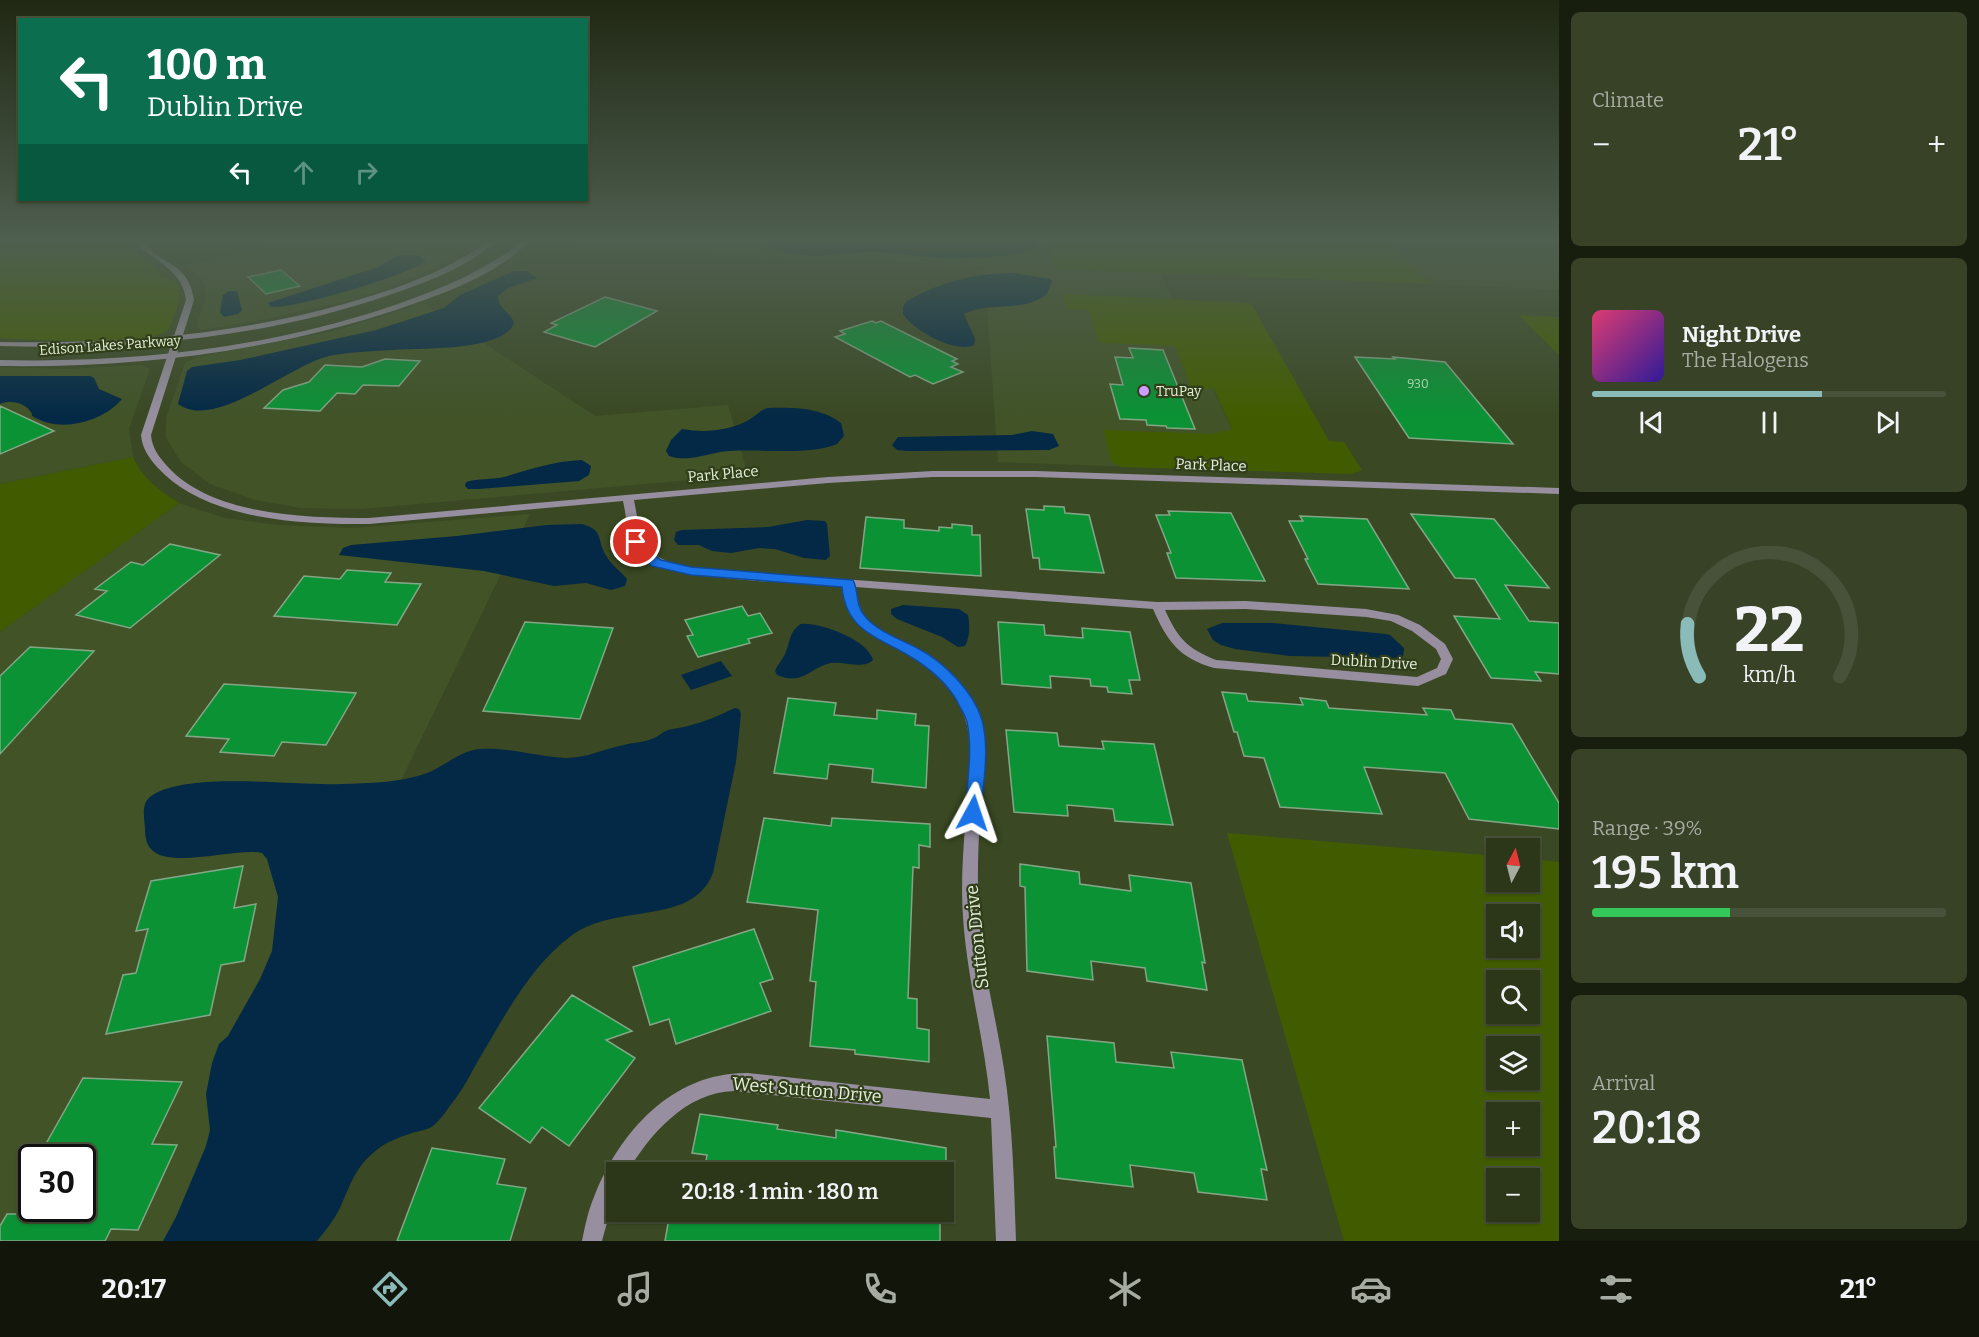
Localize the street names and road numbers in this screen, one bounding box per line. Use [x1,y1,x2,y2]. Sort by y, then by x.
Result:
street label: Edison Lakes Parkway [39,332,182,359]
street label: Park Place [1175,455,1247,475]
street label: Park Place [687,462,759,486]
street label: Dublin Drive [1330,651,1418,673]
street label: Sutton Drive [961,884,993,990]
street label: West Sutton Drive [731,1073,883,1107]

